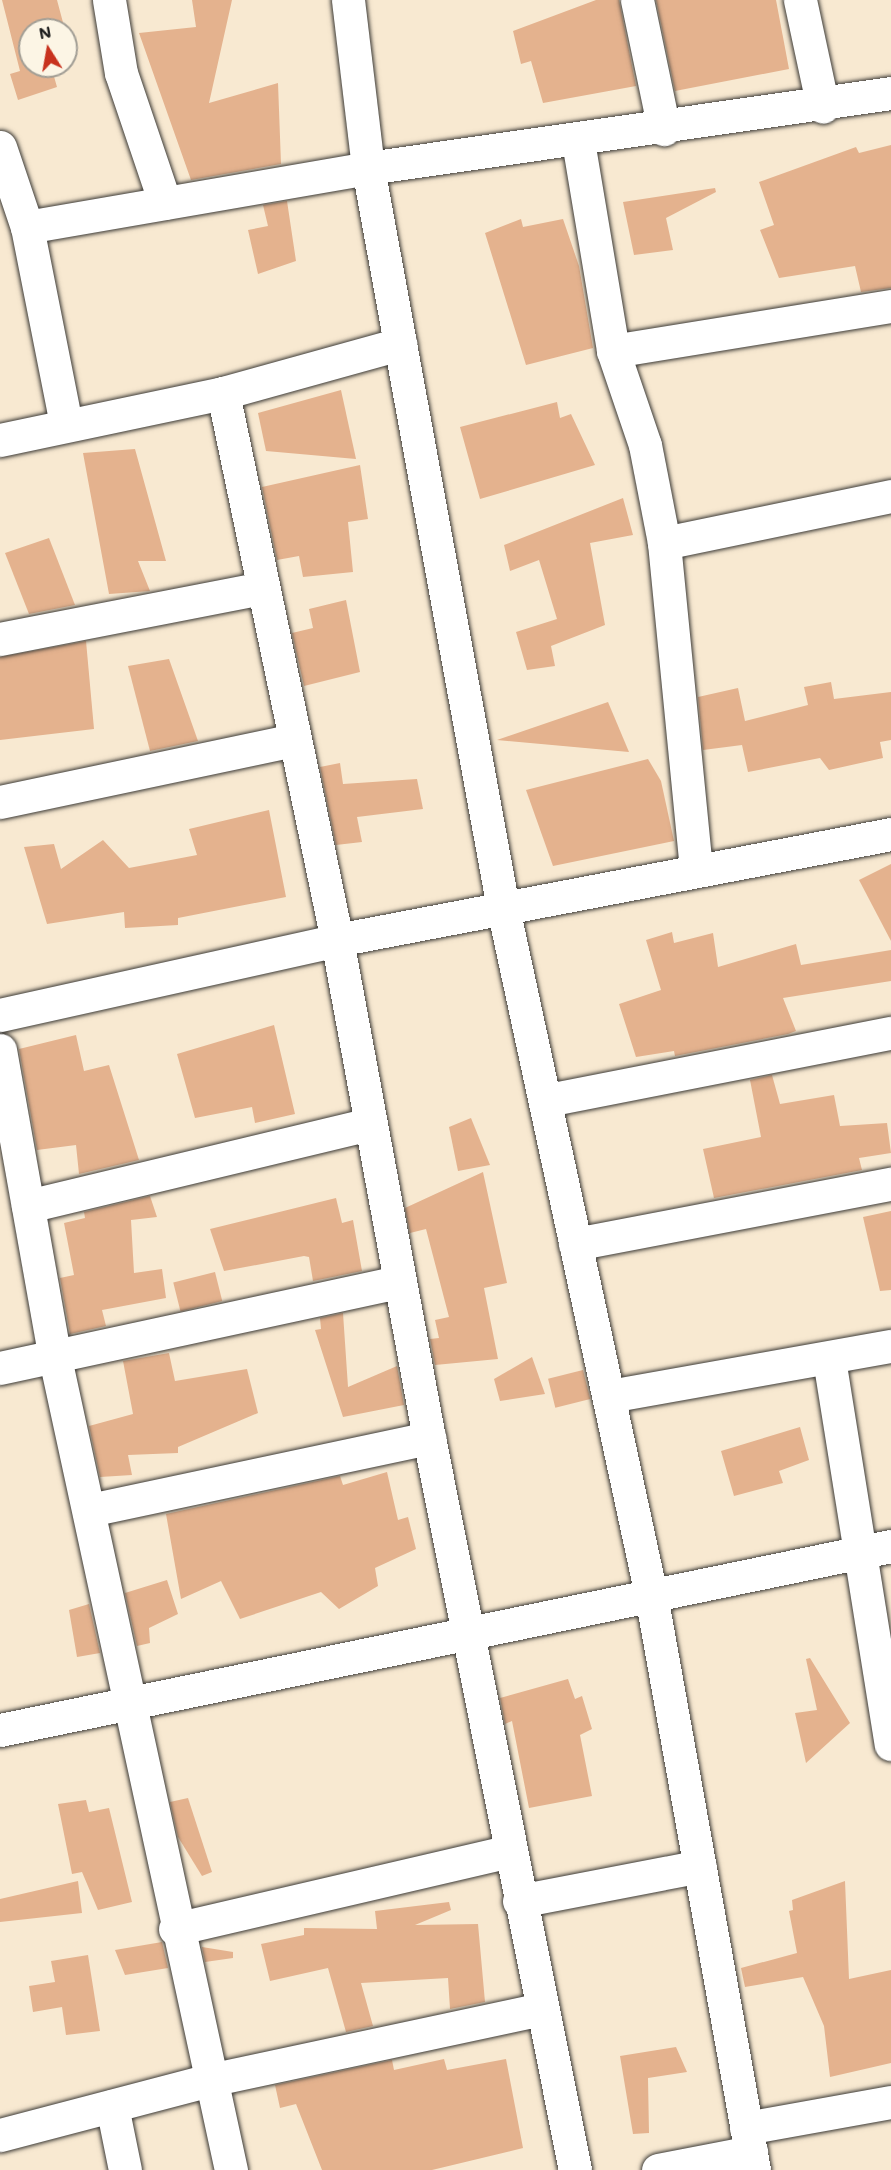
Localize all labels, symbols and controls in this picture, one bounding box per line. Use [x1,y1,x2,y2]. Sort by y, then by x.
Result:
north arrow [18,18,78,78]
text: N [37,20,53,43]

